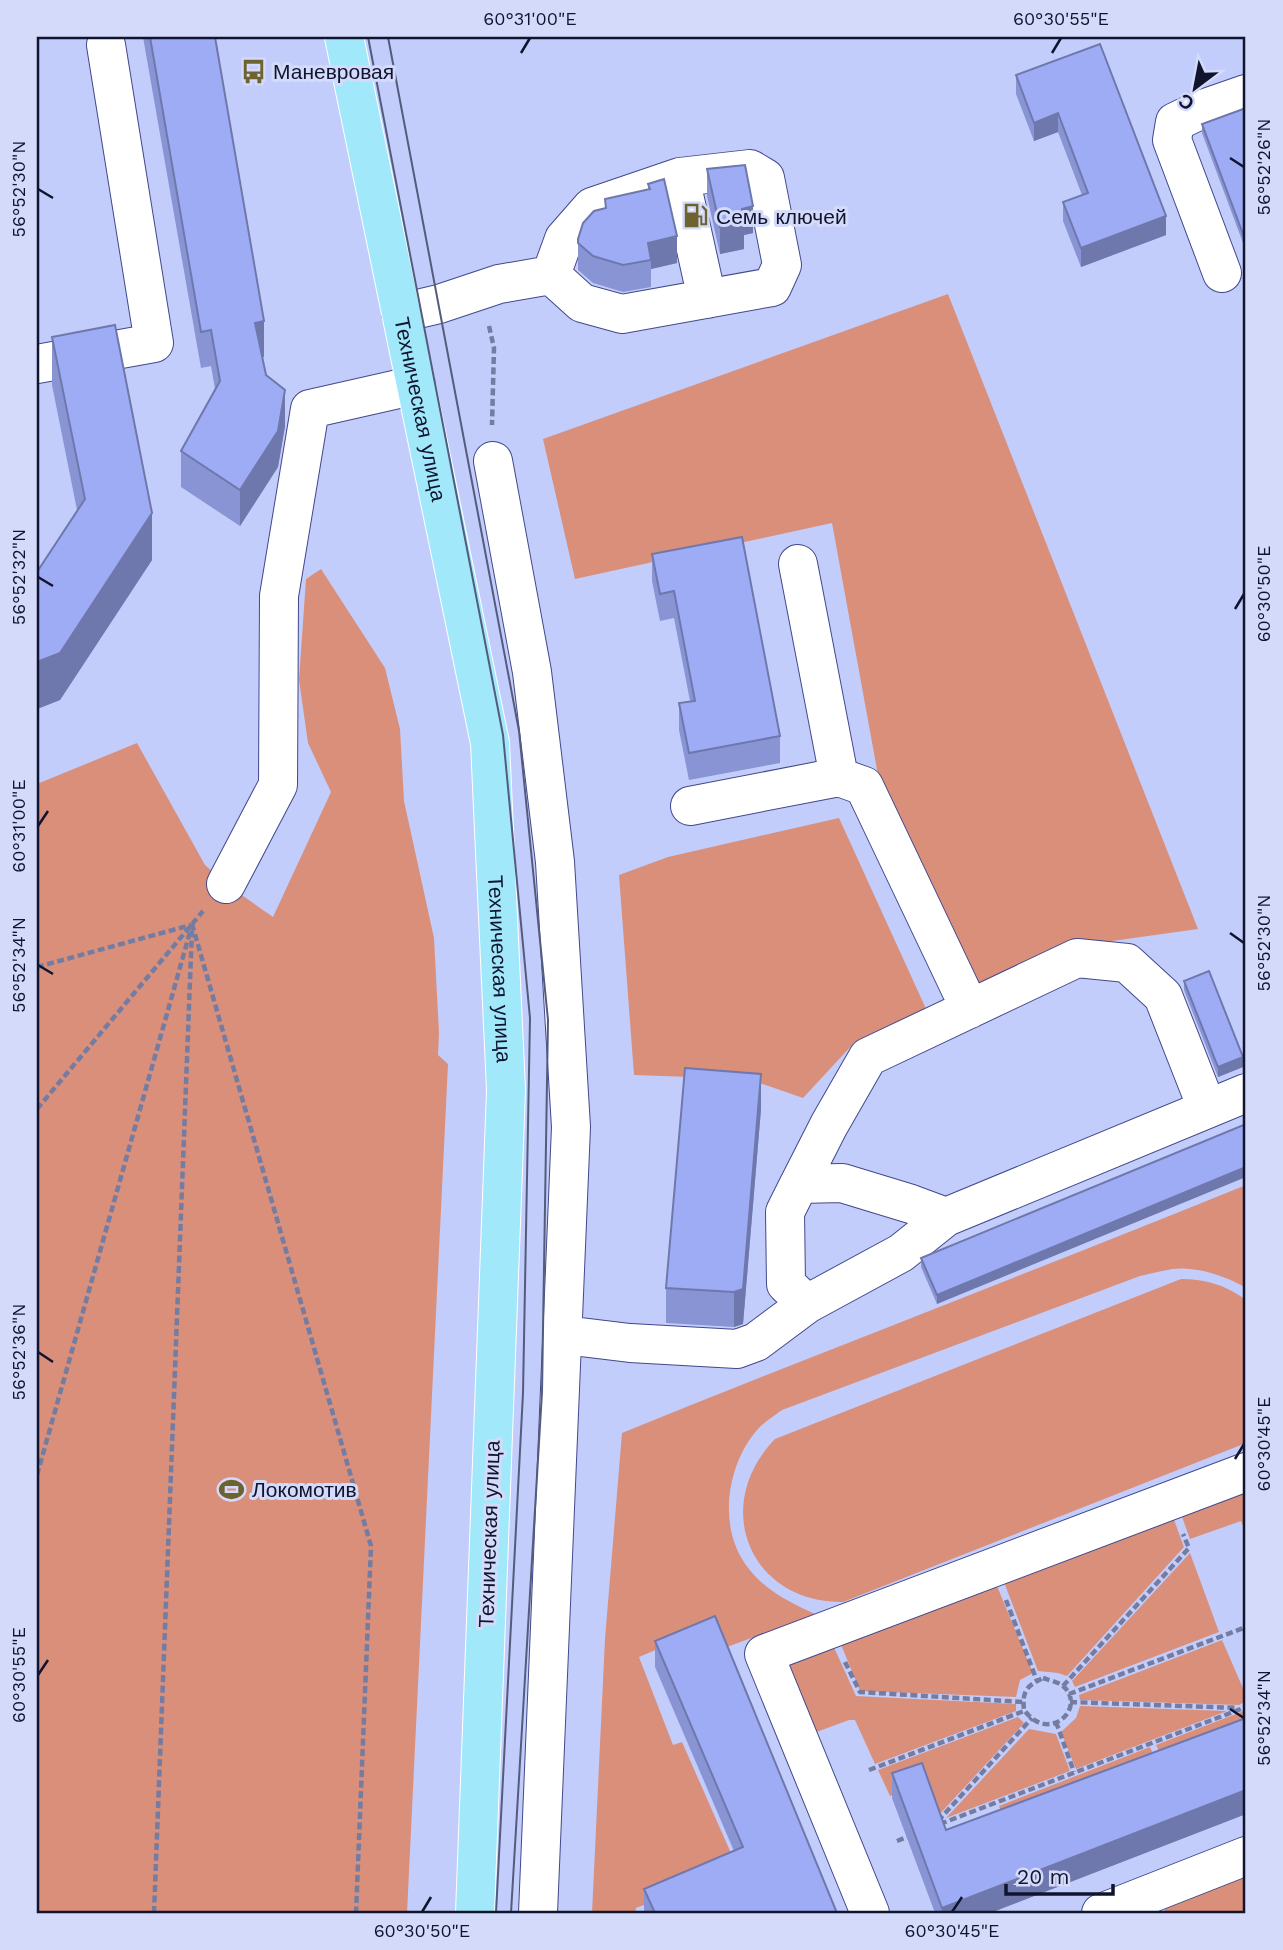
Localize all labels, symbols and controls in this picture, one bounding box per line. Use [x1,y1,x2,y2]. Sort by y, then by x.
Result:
text: 60°31'00"E [483,8,577,29]
text: 60°30'55"E [1013,8,1109,29]
north arrow [1160,52,1230,122]
bus stop icon: Маневровая [239,57,267,85]
place label: Маневровая [273,59,394,84]
text: С [1174,88,1198,115]
text: 56°52'26"N [1253,119,1274,215]
text: 56°52'30"N [8,140,29,238]
fuel station icon: Семь ключей [682,202,710,230]
place label: Семь ключей [716,204,847,229]
street label: Техническая улица [390,315,452,504]
text: 56°52'32"N [8,529,29,625]
text: 60°30'50"E [1253,546,1274,642]
text: 60°31'00"E [8,779,29,873]
street label: Техническая улица [484,875,517,1063]
text: 56°52'30"N [1253,894,1274,992]
text: 56°52'34"N [8,917,29,1013]
text: 56°52'36"N [8,1304,29,1400]
text: 60°30'45"E [1253,1397,1274,1491]
street label: Техническая улица [473,1440,505,1628]
sports icon: Локомотив [218,1475,246,1503]
place label: Локомотив [252,1477,357,1502]
text: 60°30'55"E [8,1627,29,1723]
text: 56°52'34"N [1253,1670,1274,1766]
scale bar [1006,1852,1113,1896]
text: 20 m [1017,1864,1069,1889]
text: 60°30'50"E [374,1920,470,1941]
text: 60°30'45"E [905,1920,999,1941]

